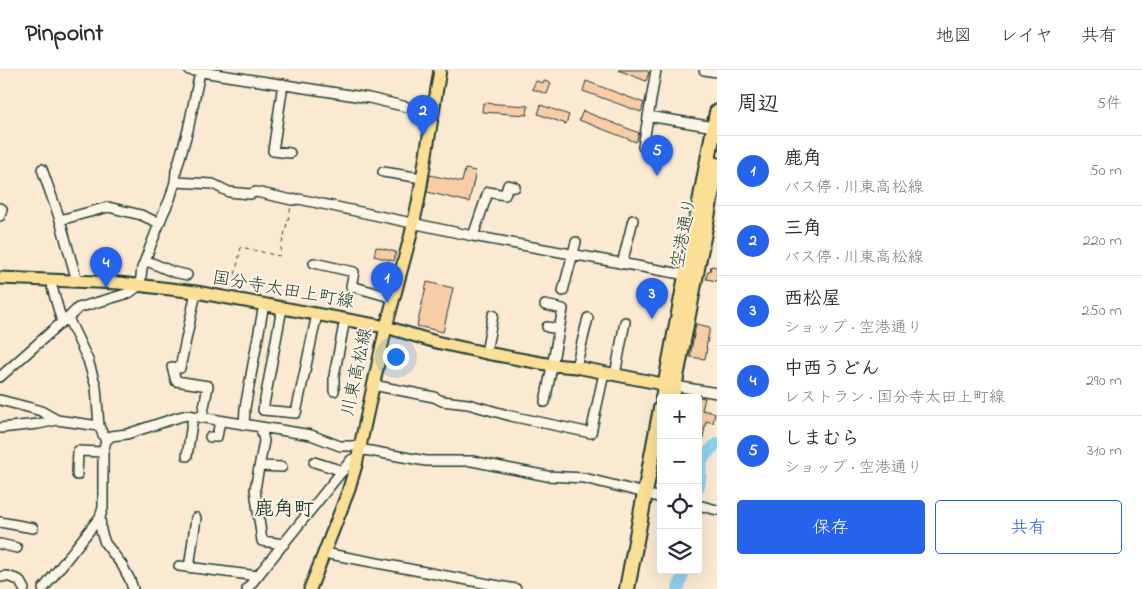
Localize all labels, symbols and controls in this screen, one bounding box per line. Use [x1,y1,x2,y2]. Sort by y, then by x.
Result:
text: Pinpoint [25,17,103,52]
text: 地図 [936,24,972,50]
text: レイヤ [1000,24,1053,50]
text: 共有 [1081,24,1117,50]
text: 周辺 [737,90,779,120]
text: 5件 [1097,92,1122,116]
pin: 2 [407,95,439,136]
pin: 5 [641,135,673,176]
text: 鹿角 [784,146,822,173]
text: 1 [750,159,756,183]
text: 50 m [1090,159,1122,183]
text: バス停 · 川東高松線 [784,176,923,200]
street label: 空港通り [665,195,705,271]
text: 三角 [784,216,822,243]
text: 2 [749,229,757,253]
text: 220 m [1083,229,1122,253]
text: バス停 · 川東高松線 [784,246,923,270]
pin: 4 [90,247,122,288]
pin: 1 [371,262,403,303]
street label: 国分寺太田上町線 [210,266,356,316]
pin: 3 [636,278,668,319]
text: 西松屋 [784,286,841,313]
text: 3 [750,299,756,323]
text: 250 m [1082,299,1122,323]
text: ショップ · 空港通り [784,316,923,340]
street label: 川東高松線 [336,325,380,419]
your location [383,344,409,370]
text: 中西うどん [784,356,880,383]
text: 4 [750,369,756,393]
text: 290 m [1086,369,1122,393]
text: レストラン · 国分寺太田上町線 [784,386,1005,410]
map controls [657,394,702,574]
button: + [657,394,702,439]
text: しまむら [784,426,860,453]
button: − [657,439,702,484]
text: 5 [748,439,758,463]
text: 310 m [1087,439,1122,463]
text: ショップ · 空港通り [784,456,923,480]
button: locate [657,484,702,529]
district label: 鹿角町 [254,496,314,525]
button: 保存 [737,500,925,554]
button: 共有 [935,500,1122,554]
button: layers [657,529,702,574]

